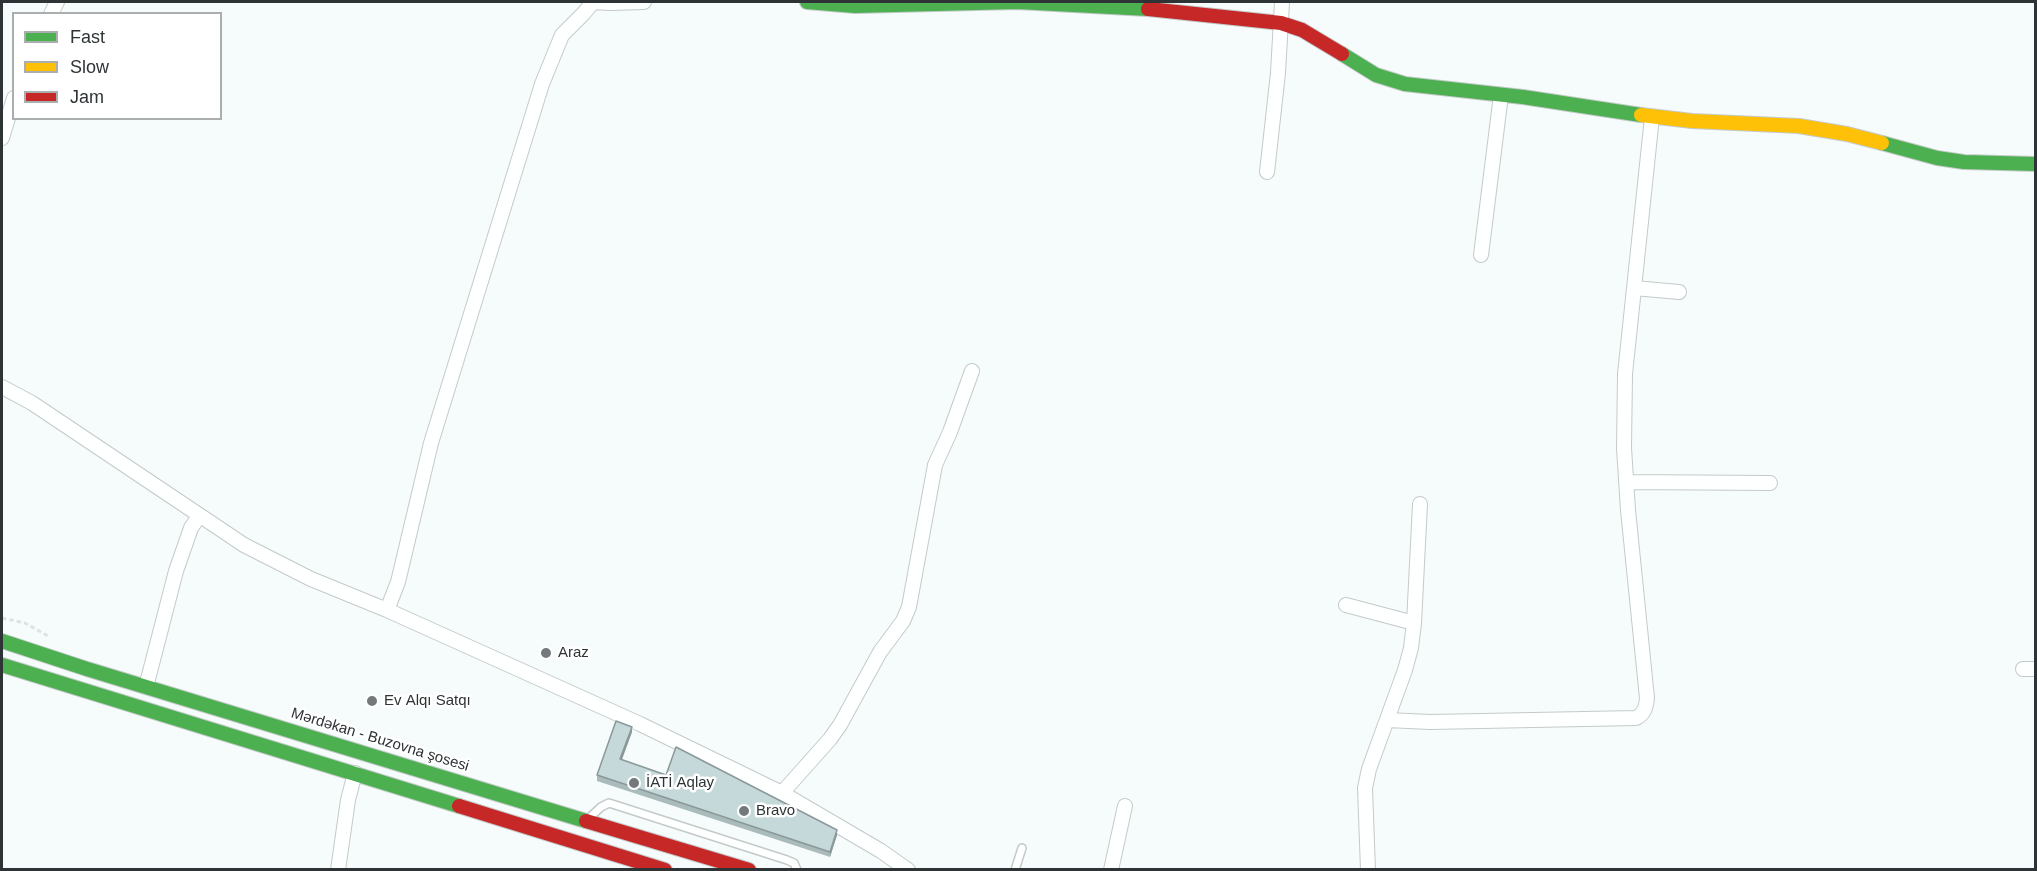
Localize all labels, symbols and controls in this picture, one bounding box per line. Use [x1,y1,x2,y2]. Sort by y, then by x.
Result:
legend [12,12,222,120]
text: Fast [70,27,105,47]
text: Slow [70,57,109,77]
text: Jam [70,87,104,107]
place label: Araz [558,644,589,662]
marker: Araz [539,646,553,660]
place label: Ev Alqı Satqı [384,692,471,710]
marker: Ev Alqı Satqı [365,694,379,708]
street label: Mərdəkan - Buzovna şosesi [289,704,471,776]
place label: İATİ Aqlay [646,774,714,792]
marker: İATİ Aqlay [627,776,641,790]
place label: Bravo [756,802,795,820]
marker: Bravo [737,804,751,818]

